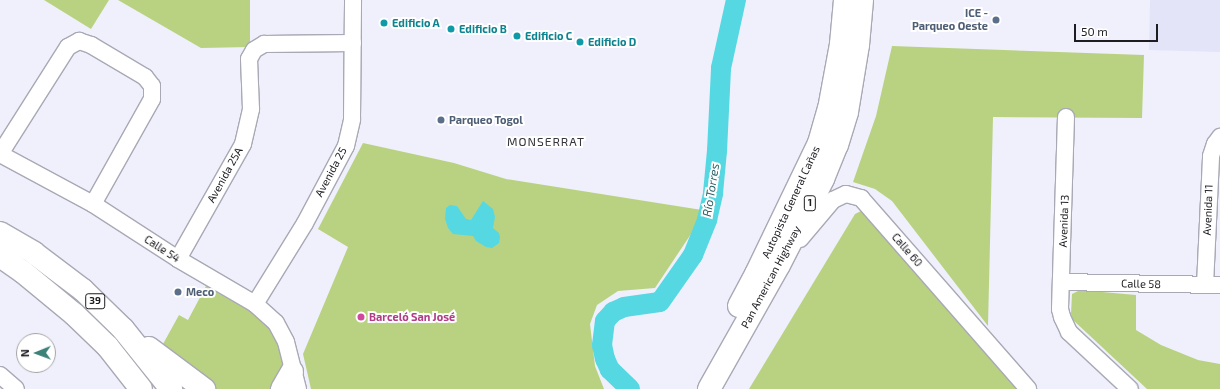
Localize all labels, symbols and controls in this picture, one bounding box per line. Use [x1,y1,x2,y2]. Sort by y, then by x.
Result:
place label: ICE - Parqueo Oeste [912,7,988,33]
marker: ICE - Parqueo Oeste [991,15,1001,25]
place label: Edificio A [392,16,440,30]
scale bar [1076,16,1160,42]
marker: Edificio A [379,18,389,28]
place label: Edificio B [459,22,507,36]
marker: Edificio B [446,24,456,34]
text: 50 m [1081,24,1108,38]
place label: Edificio C [525,29,572,43]
marker: Edificio C [512,31,522,41]
place label: Edificio D [588,35,636,49]
marker: Edificio D [575,37,585,47]
place label: Parqueo Togol [449,113,523,127]
marker: Parqueo Togol [436,115,446,125]
district label: MONSERRAT [507,135,585,149]
street label: Autopista General Cañas [759,144,823,260]
street label: Avenida 25A [204,145,246,205]
street label: Avenida 25 [312,145,350,199]
water label: Río Torres [700,162,722,218]
street label: Avenida 11 [1201,184,1215,236]
street label: Avenida 13 [1056,194,1072,248]
road number: 1 [803,195,817,211]
street label: Pan American Highway [738,223,804,331]
street label: Calle 60 [889,231,925,269]
street label: Calle 54 [142,233,182,265]
street label: Calle 58 [1121,277,1161,291]
place label: Meco [186,285,214,299]
marker: Meco [173,287,183,297]
road number: 39 [85,293,105,309]
place label: Barceló San José [369,310,455,324]
marker: Barceló San José [356,312,366,322]
north arrow [16,333,56,373]
text: N [18,349,31,357]

